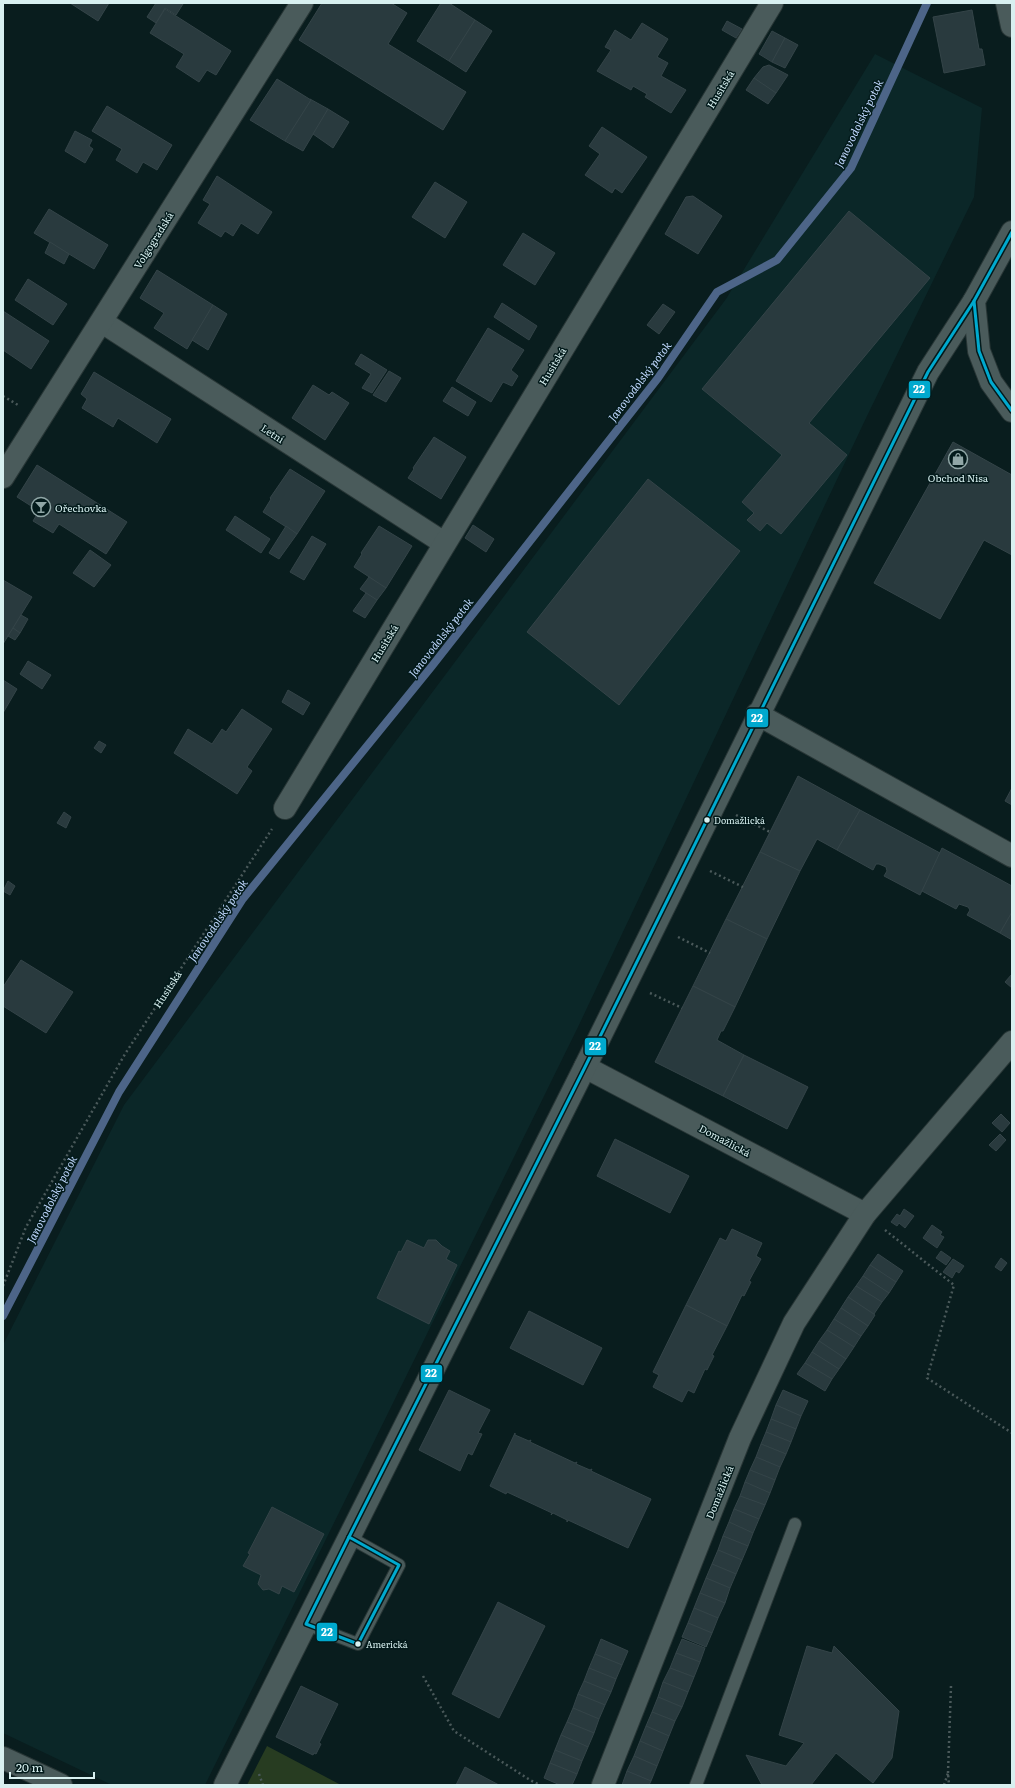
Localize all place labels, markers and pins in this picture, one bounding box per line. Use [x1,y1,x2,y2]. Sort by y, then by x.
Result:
shop icon: Obchod Nisa [947,448,969,470]
place label: Obchod Nisa [928,470,989,485]
bar icon: Ořechovka [30,496,52,518]
place label: Ořechovka [55,500,107,515]
place label: Domažlická [714,813,765,827]
marker: Domažlická [702,815,712,825]
place label: Americká [366,1637,408,1651]
marker: Americká [353,1639,363,1649]

